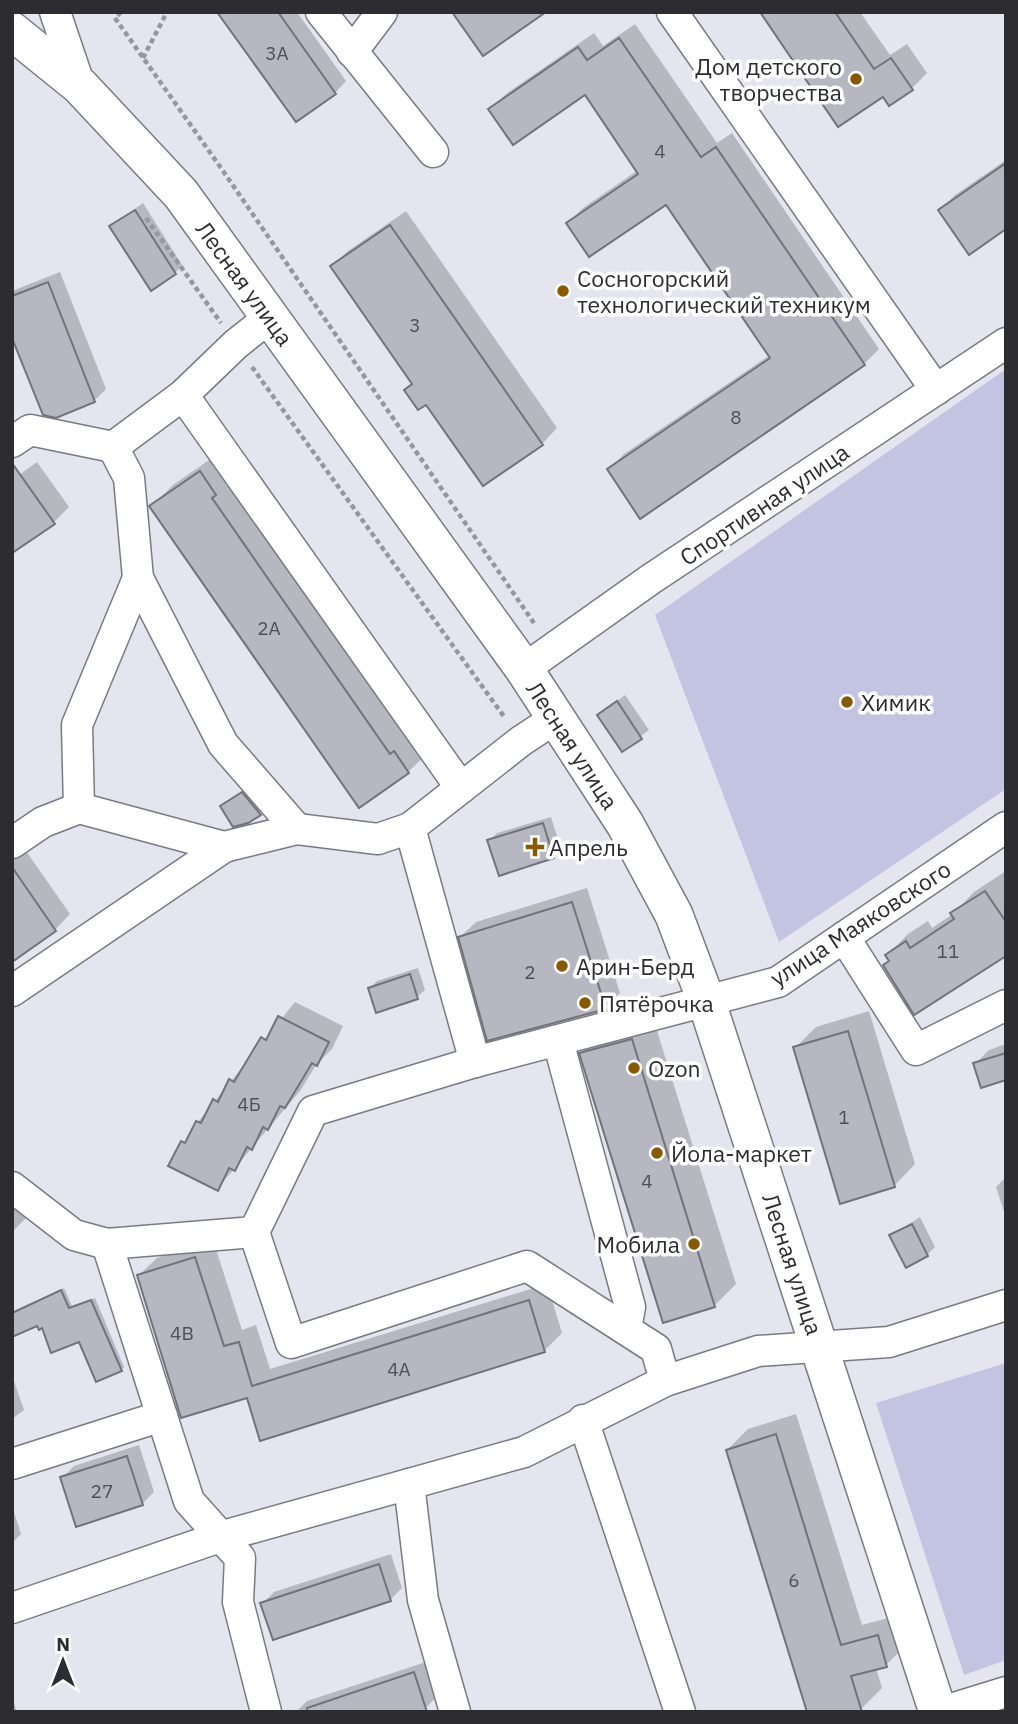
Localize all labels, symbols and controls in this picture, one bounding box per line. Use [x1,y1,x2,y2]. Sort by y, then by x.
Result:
house number: 3А [265,41,289,65]
place label: Дом детского творчества [695,51,842,107]
marker: Дом детского творчества [848,71,864,87]
house number: 4 [654,139,666,163]
street label: Лесная улица [190,215,300,351]
place label: Сосногорский технологический техникум [577,263,871,319]
marker: Сосногорский технологический техникум [555,283,571,299]
house number: 3 [409,313,421,337]
house number: 8 [730,405,742,429]
street label: Спортивная улица [674,436,854,572]
house number: 2А [257,616,281,640]
street label: Лесная улица [520,675,626,815]
place label: Химик [861,687,931,717]
marker: Химик [839,694,855,710]
place label: Апрель [549,832,628,862]
marker: Апрель [527,839,543,855]
street label: улица Маяковского [764,853,956,993]
house number: 11 [937,939,959,963]
place label: Арин-Берд [576,951,695,981]
marker: Арин-Берд [554,958,570,974]
house number: 2 [524,960,536,984]
place label: Пятёрочка [599,988,714,1018]
marker: Пятёрочка [577,995,593,1011]
place label: Ozon [648,1053,701,1083]
marker: Ozon [626,1060,642,1076]
house number: 4Б [237,1092,261,1116]
house number: 1 [838,1105,850,1129]
place label: Йола-маркет [671,1138,812,1168]
marker: Йола-маркет [649,1145,665,1161]
house number: 4 [641,1169,653,1193]
street label: Лесная улица [756,1189,830,1339]
place label: Мобила [597,1229,680,1259]
marker: Мобила [686,1236,702,1252]
house number: 4В [170,1321,194,1345]
house number: 4А [387,1357,411,1381]
house number: 27 [91,1479,113,1503]
house number: 6 [788,1568,800,1592]
north arrow [28,1626,98,1696]
text: N [56,1632,70,1656]

